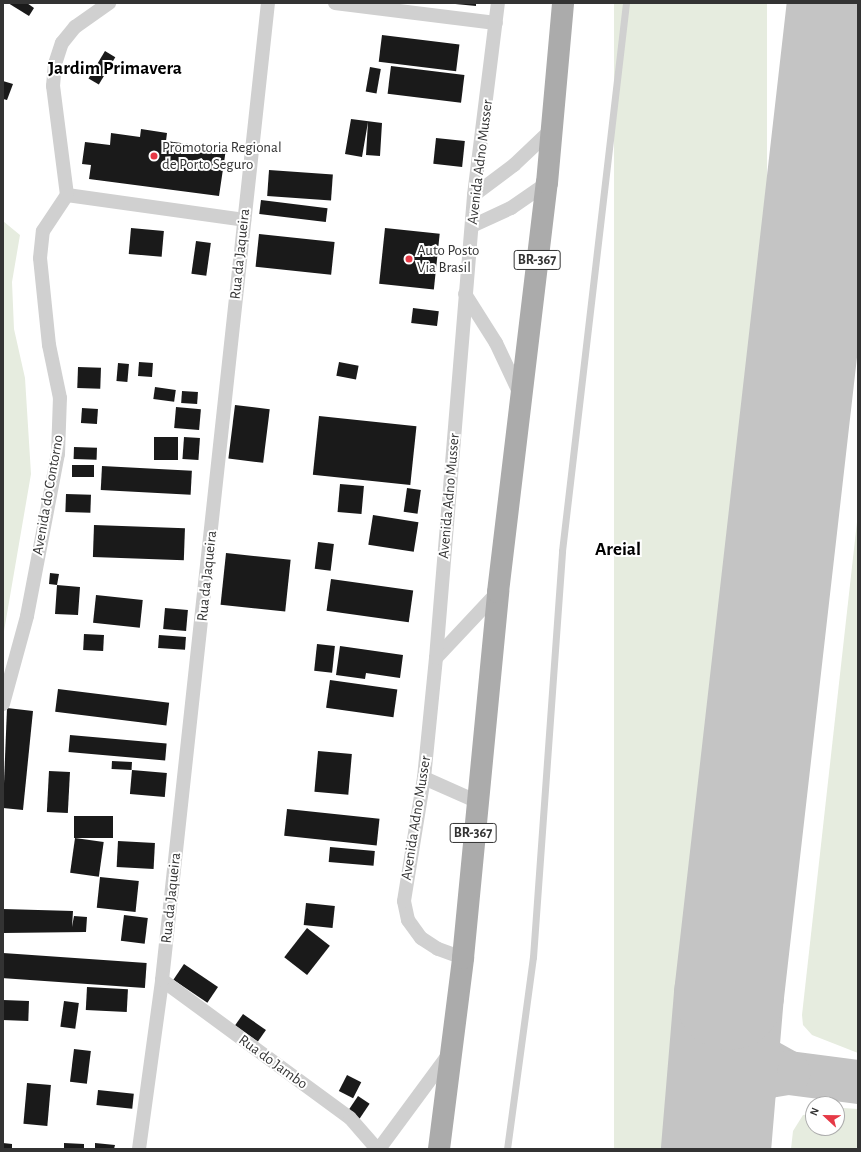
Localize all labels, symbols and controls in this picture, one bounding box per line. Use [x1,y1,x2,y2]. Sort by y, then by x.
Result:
district label: Jardim Primavera [48,58,182,80]
street label: Avenida Adno Musser [463,98,497,226]
place label: Promotoria Regional de Porto Seguro [162,138,282,173]
marker: Promotoria Regional de Porto Seguro [149,151,159,161]
street label: Rua da Jaqueira [226,208,254,300]
place label: Auto Posto Via Brasil [417,241,479,276]
road number: BR-367 [513,248,561,272]
marker: Auto Posto Via Brasil [404,254,414,264]
street label: Avenida do Contorno [29,433,67,557]
street label: Avenida Adno Musser [435,433,463,559]
street label: Rua da Jaqueira [193,530,221,622]
district label: Areial [595,539,641,561]
street label: Avenida Adno Musser [397,754,435,882]
road number: BR-367 [449,821,497,845]
street label: Rua da Jaqueira [157,852,185,944]
street label: Rua do Jambo [235,1031,311,1093]
north arrow [805,1096,845,1136]
text: N [808,1106,821,1117]

